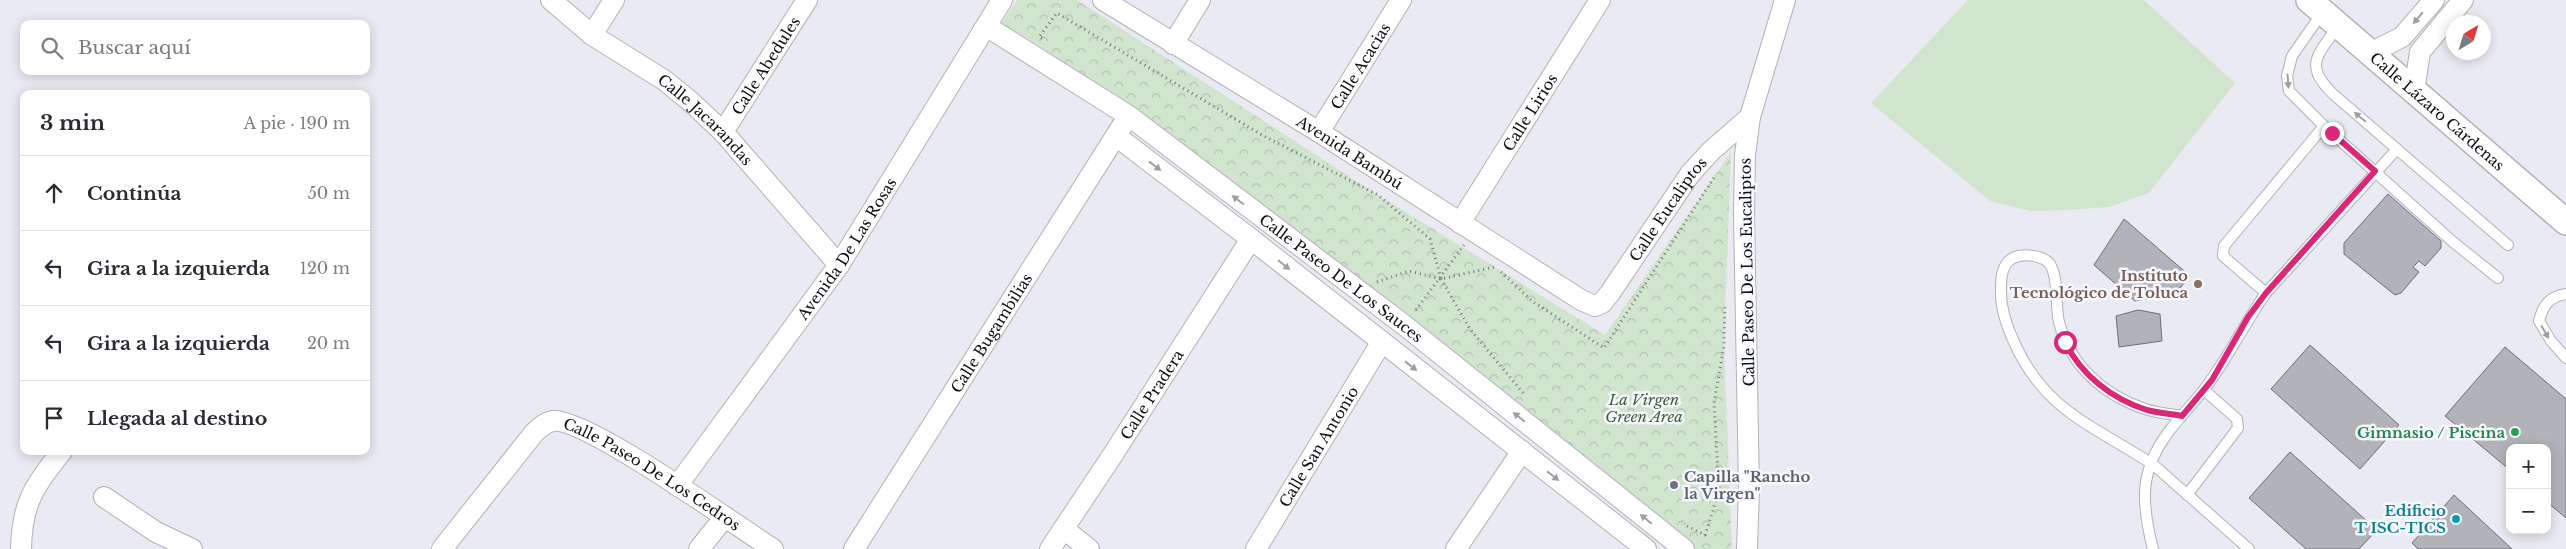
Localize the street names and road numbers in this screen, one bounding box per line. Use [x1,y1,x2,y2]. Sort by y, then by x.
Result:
street label: Calle Abedules [727,12,804,118]
street label: Calle Acacias [1326,19,1394,113]
street label: Calle Lázaro Cárdenas [2366,48,2509,175]
street label: Calle Jacarandas [654,70,757,169]
street label: Calle Lirios [1498,70,1561,154]
street label: Avenida Bambú [1293,111,1407,193]
street label: Calle Eucaliptos [1625,153,1711,265]
street label: Calle Paseo De Los Eucaliptos [1736,157,1758,386]
street label: Avenida De Las Rosas [792,174,900,324]
street label: Calle Paseo De Los Sauces [1256,209,1427,346]
street label: Calle Bugambilias [946,269,1036,396]
street label: Calle Pradera [1116,345,1188,443]
street label: Calle San Antonio [1274,382,1362,510]
street label: Calle Paseo De Los Cedros [561,413,745,534]

